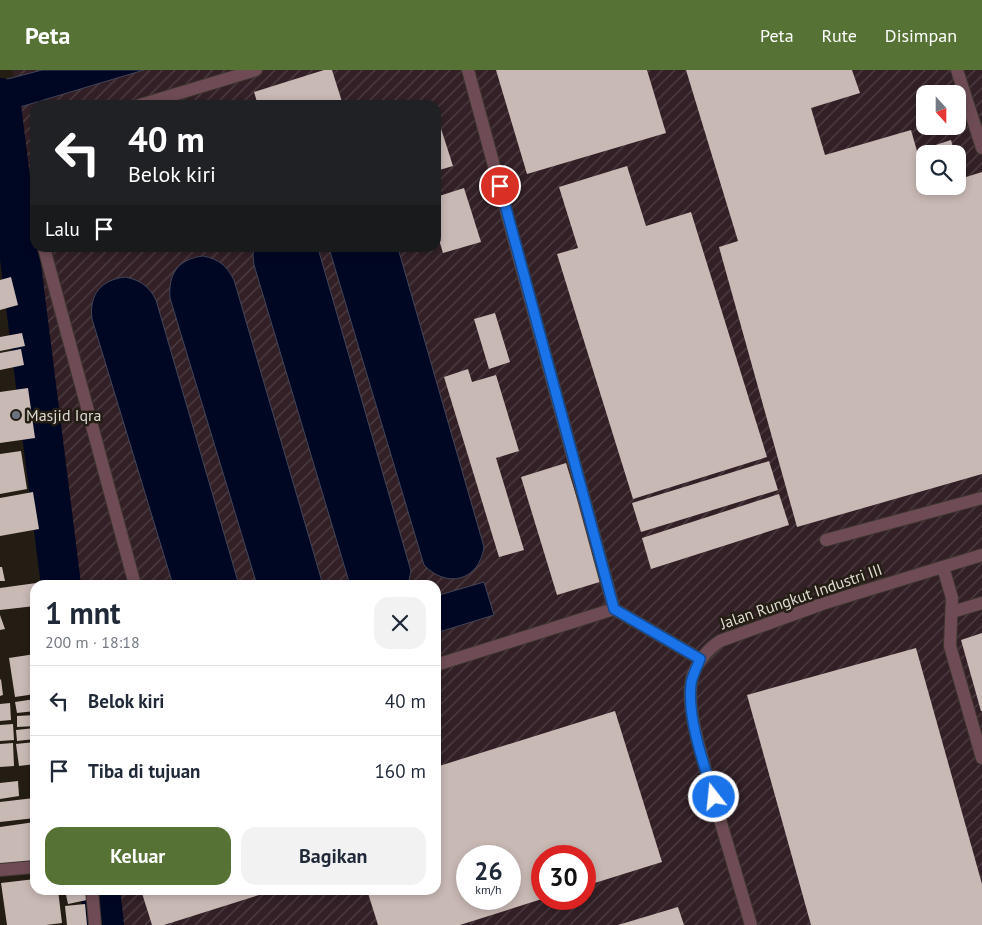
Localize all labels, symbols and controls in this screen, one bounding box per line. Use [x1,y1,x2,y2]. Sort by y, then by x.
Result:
text: Peta [25,20,70,51]
text: Peta [760,24,794,47]
text: Rute [822,24,857,47]
text: Disimpan [885,24,957,47]
north arrow [916,85,966,135]
map controls [916,85,966,195]
text: 40 m [128,116,205,162]
icon: left [45,120,110,185]
button: search [916,145,966,195]
text: Belok kiri [128,160,216,188]
pin [479,165,521,207]
icon: arrive [486,172,514,200]
icon: arrive [90,215,118,243]
text: Lalu [45,217,80,241]
place label: Masjid Iqra [26,405,101,425]
marker: Masjid Iqra [10,409,22,421]
street label: Jalan Rungkut Industri III [716,559,885,634]
text: 1 mnt [45,593,121,632]
button: close [374,597,426,649]
text: 200 m · 18:18 [45,632,140,652]
icon: left [45,687,73,715]
text: Belok kiri [88,689,164,713]
text: 40 m [385,689,426,713]
icon: arrive [45,757,73,785]
text: Tiba di tujuan [88,759,200,783]
text: 160 m [374,759,426,783]
position arrow [687,770,739,822]
button: Keluar [45,827,231,885]
button: Bagikan [241,827,426,885]
speed limit sign: 30 [531,845,596,910]
text: 26 [474,855,503,887]
text: km/h [475,882,502,897]

